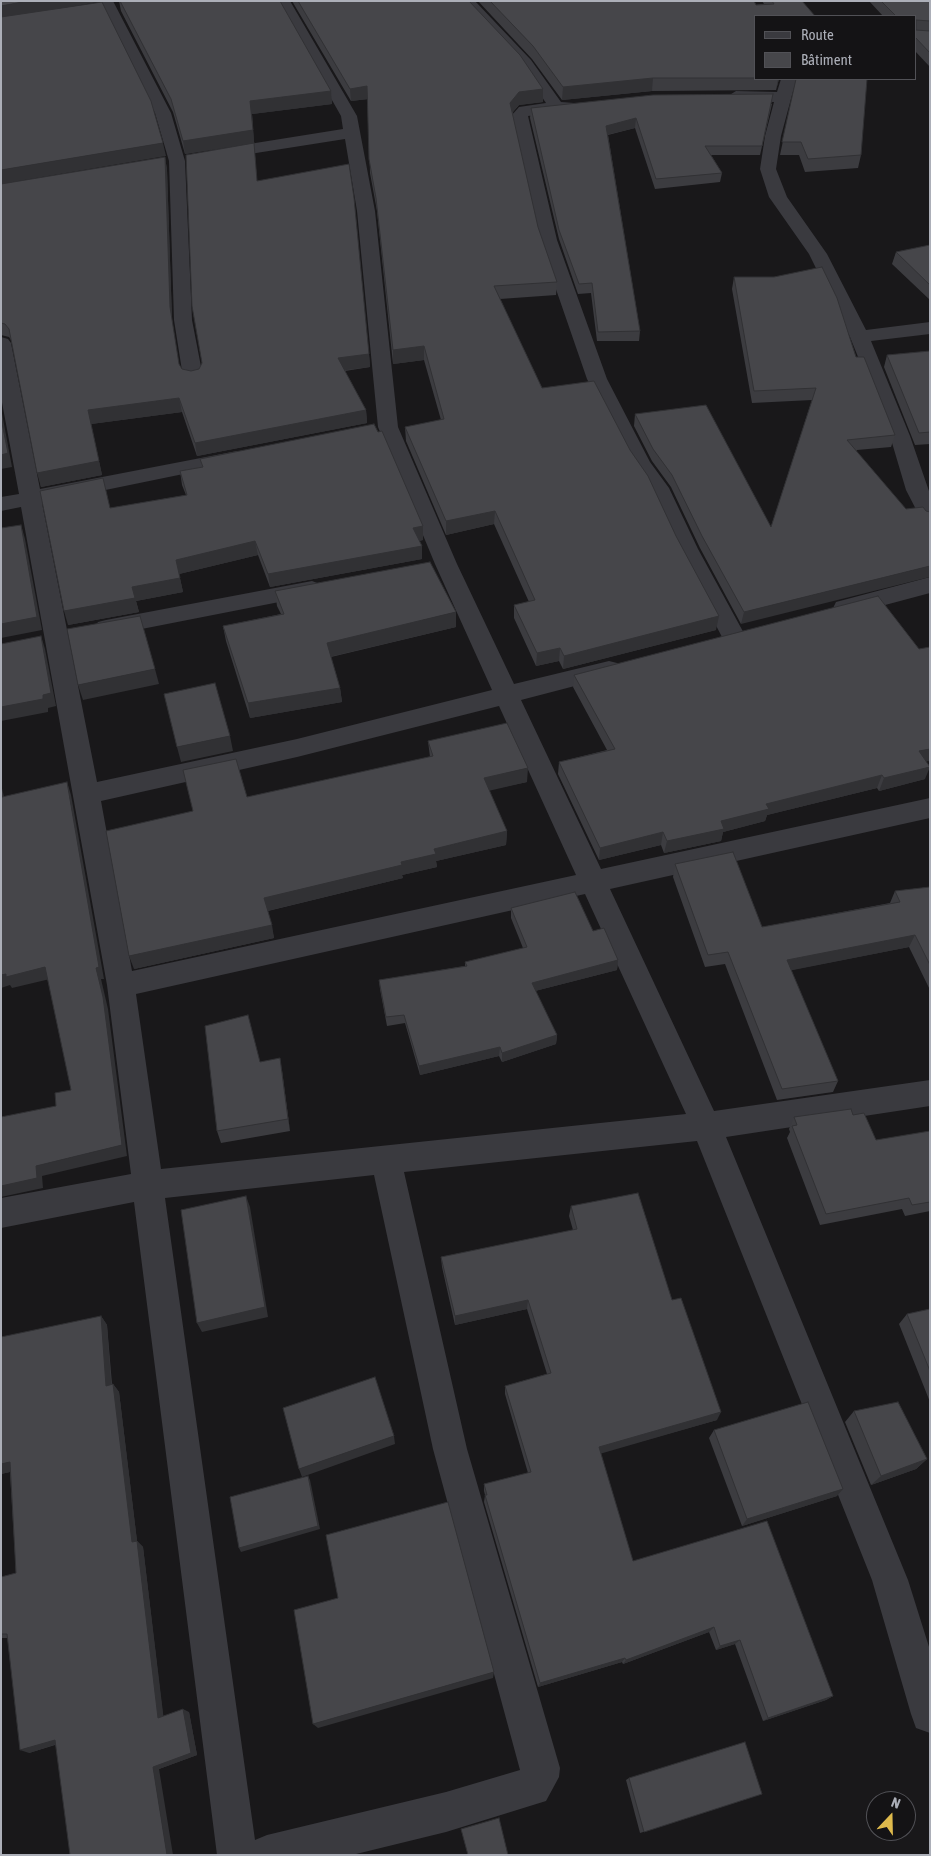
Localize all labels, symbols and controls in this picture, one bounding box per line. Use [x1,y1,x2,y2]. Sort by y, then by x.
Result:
legend [754,15,916,80]
text: Route [801,26,834,43]
text: Bâtiment [801,51,852,68]
north arrow [866,1791,916,1841]
text: N [889,1794,903,1812]

